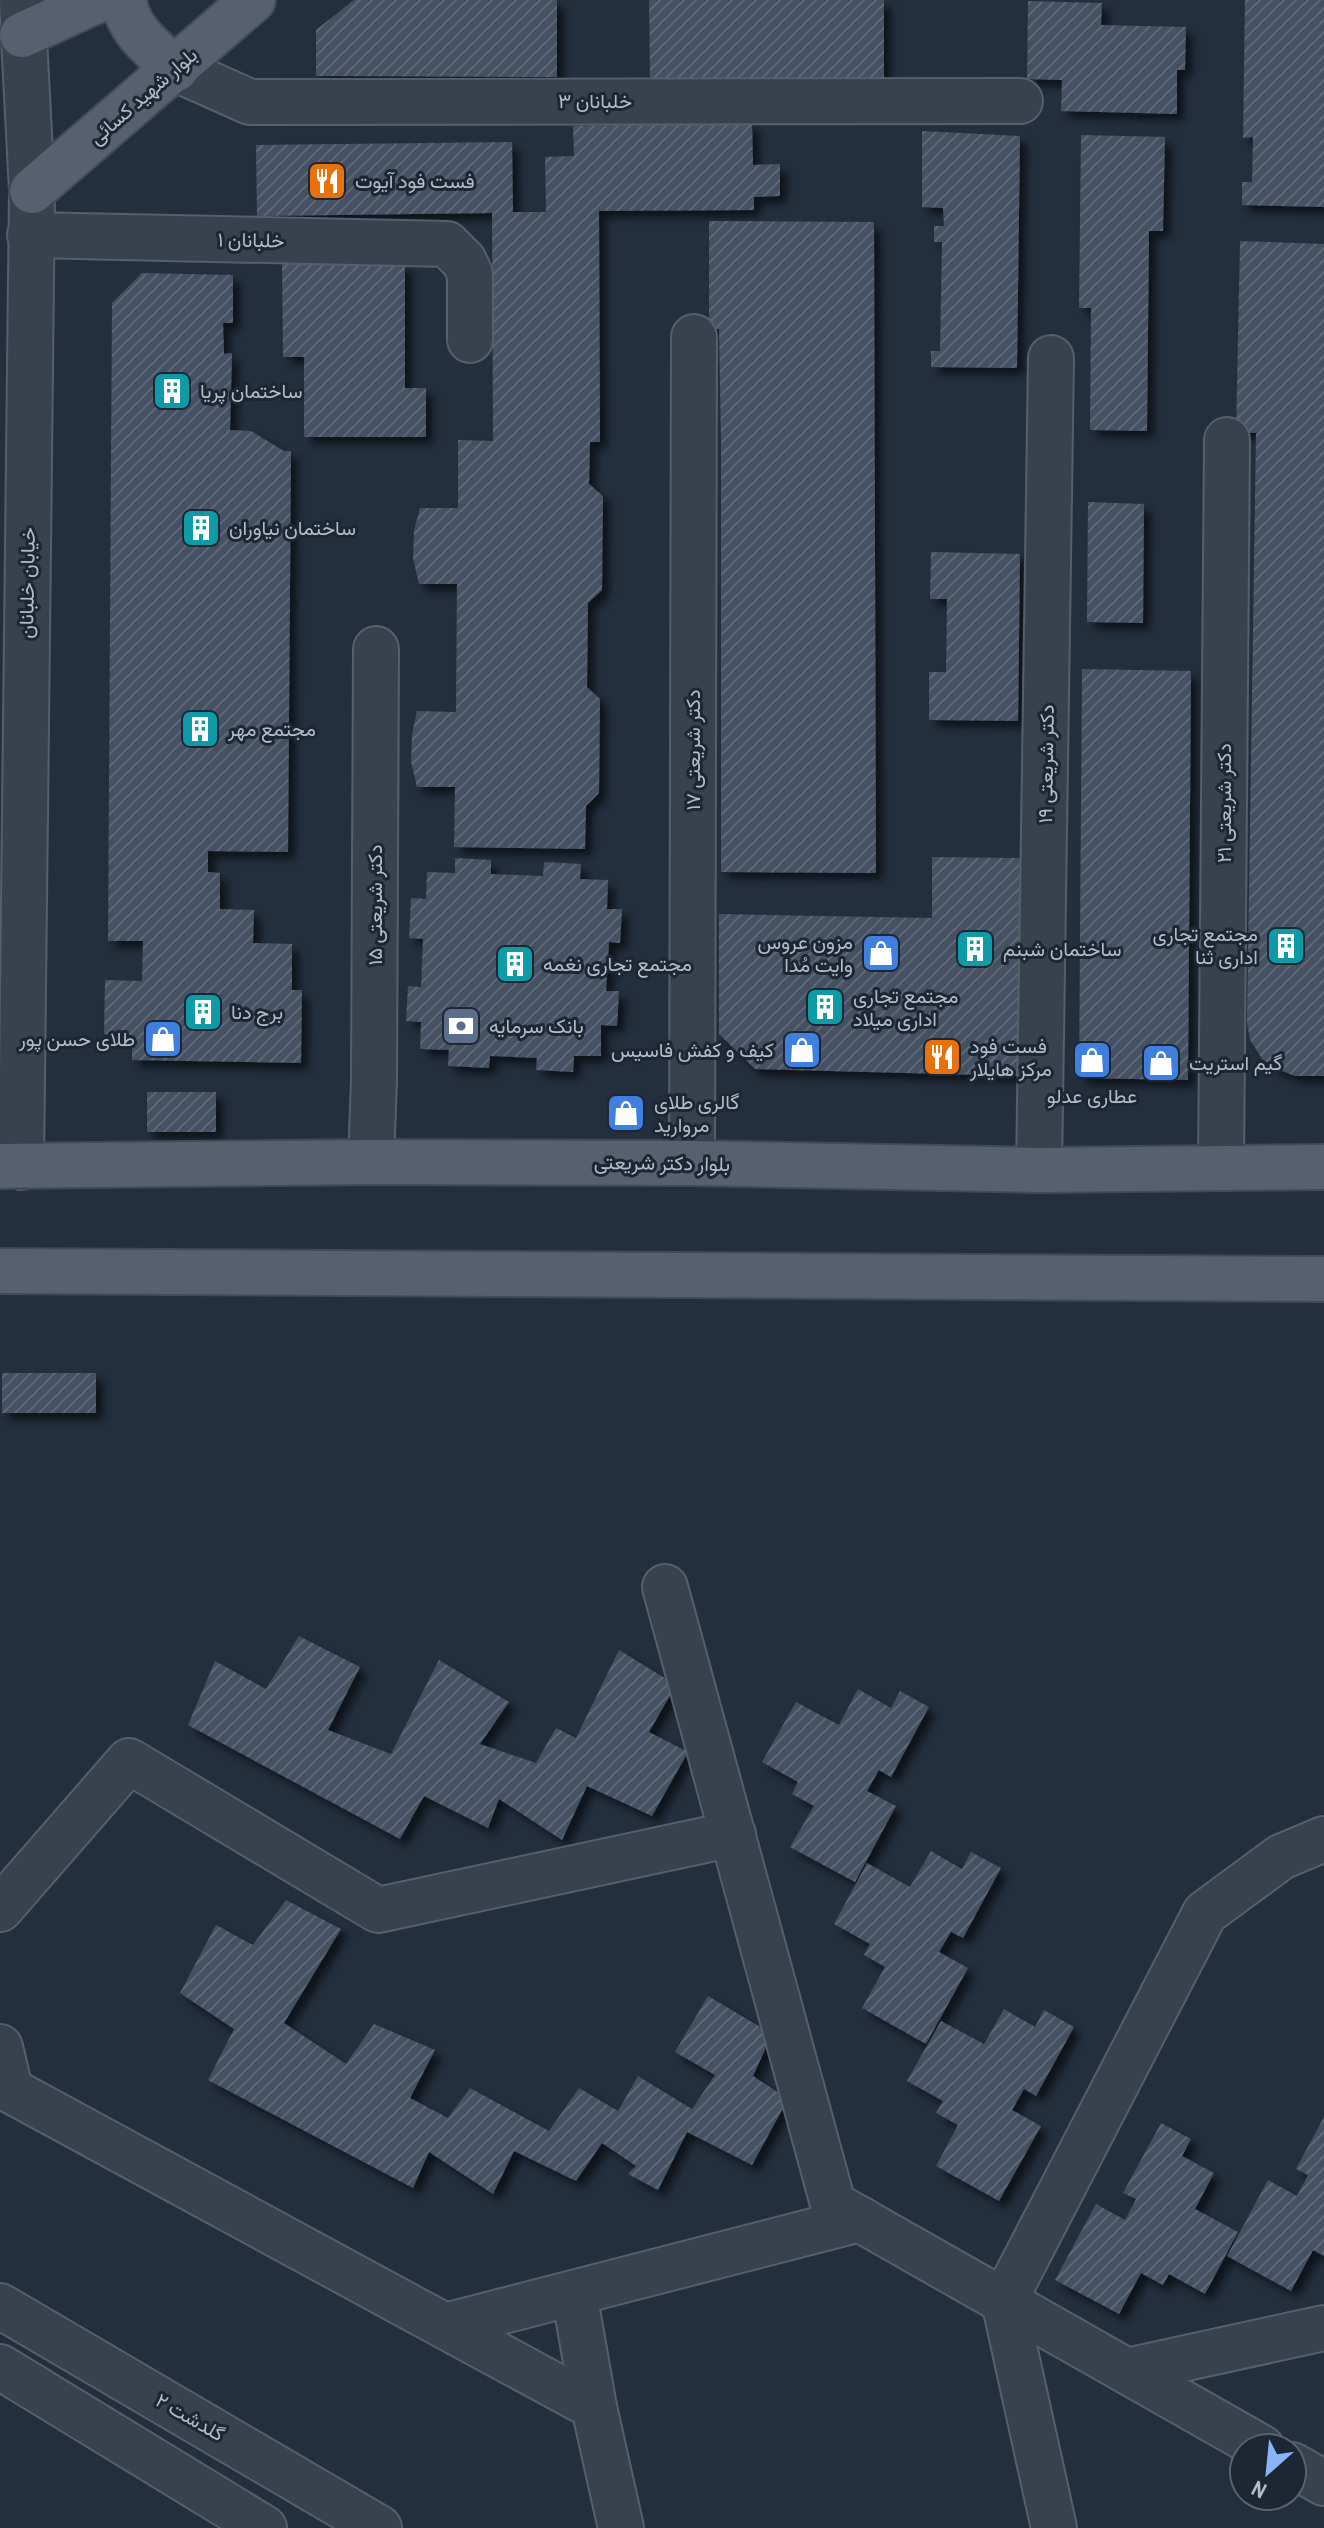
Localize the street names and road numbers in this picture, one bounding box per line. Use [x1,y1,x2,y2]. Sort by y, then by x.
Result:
street label: بلوار شهید کسائی [83,41,203,150]
street label: ۳ خلبانان [558,87,632,114]
street label: ۱ خلبانان [217,225,285,254]
street label: خیابان خلبانان [12,527,41,639]
street label: ۱۷ دکتر شریعتی [679,689,706,811]
street label: ۱۹ دکتر شریعتی [1031,704,1060,824]
street label: ۲۱ دکتر شریعتی [1210,743,1237,863]
street label: ۱۵ دکتر شریعتی [361,844,388,966]
street label: بلوار دکتر شریعتی [594,1148,730,1177]
street label: گلدشت ۲ [151,2386,230,2447]

